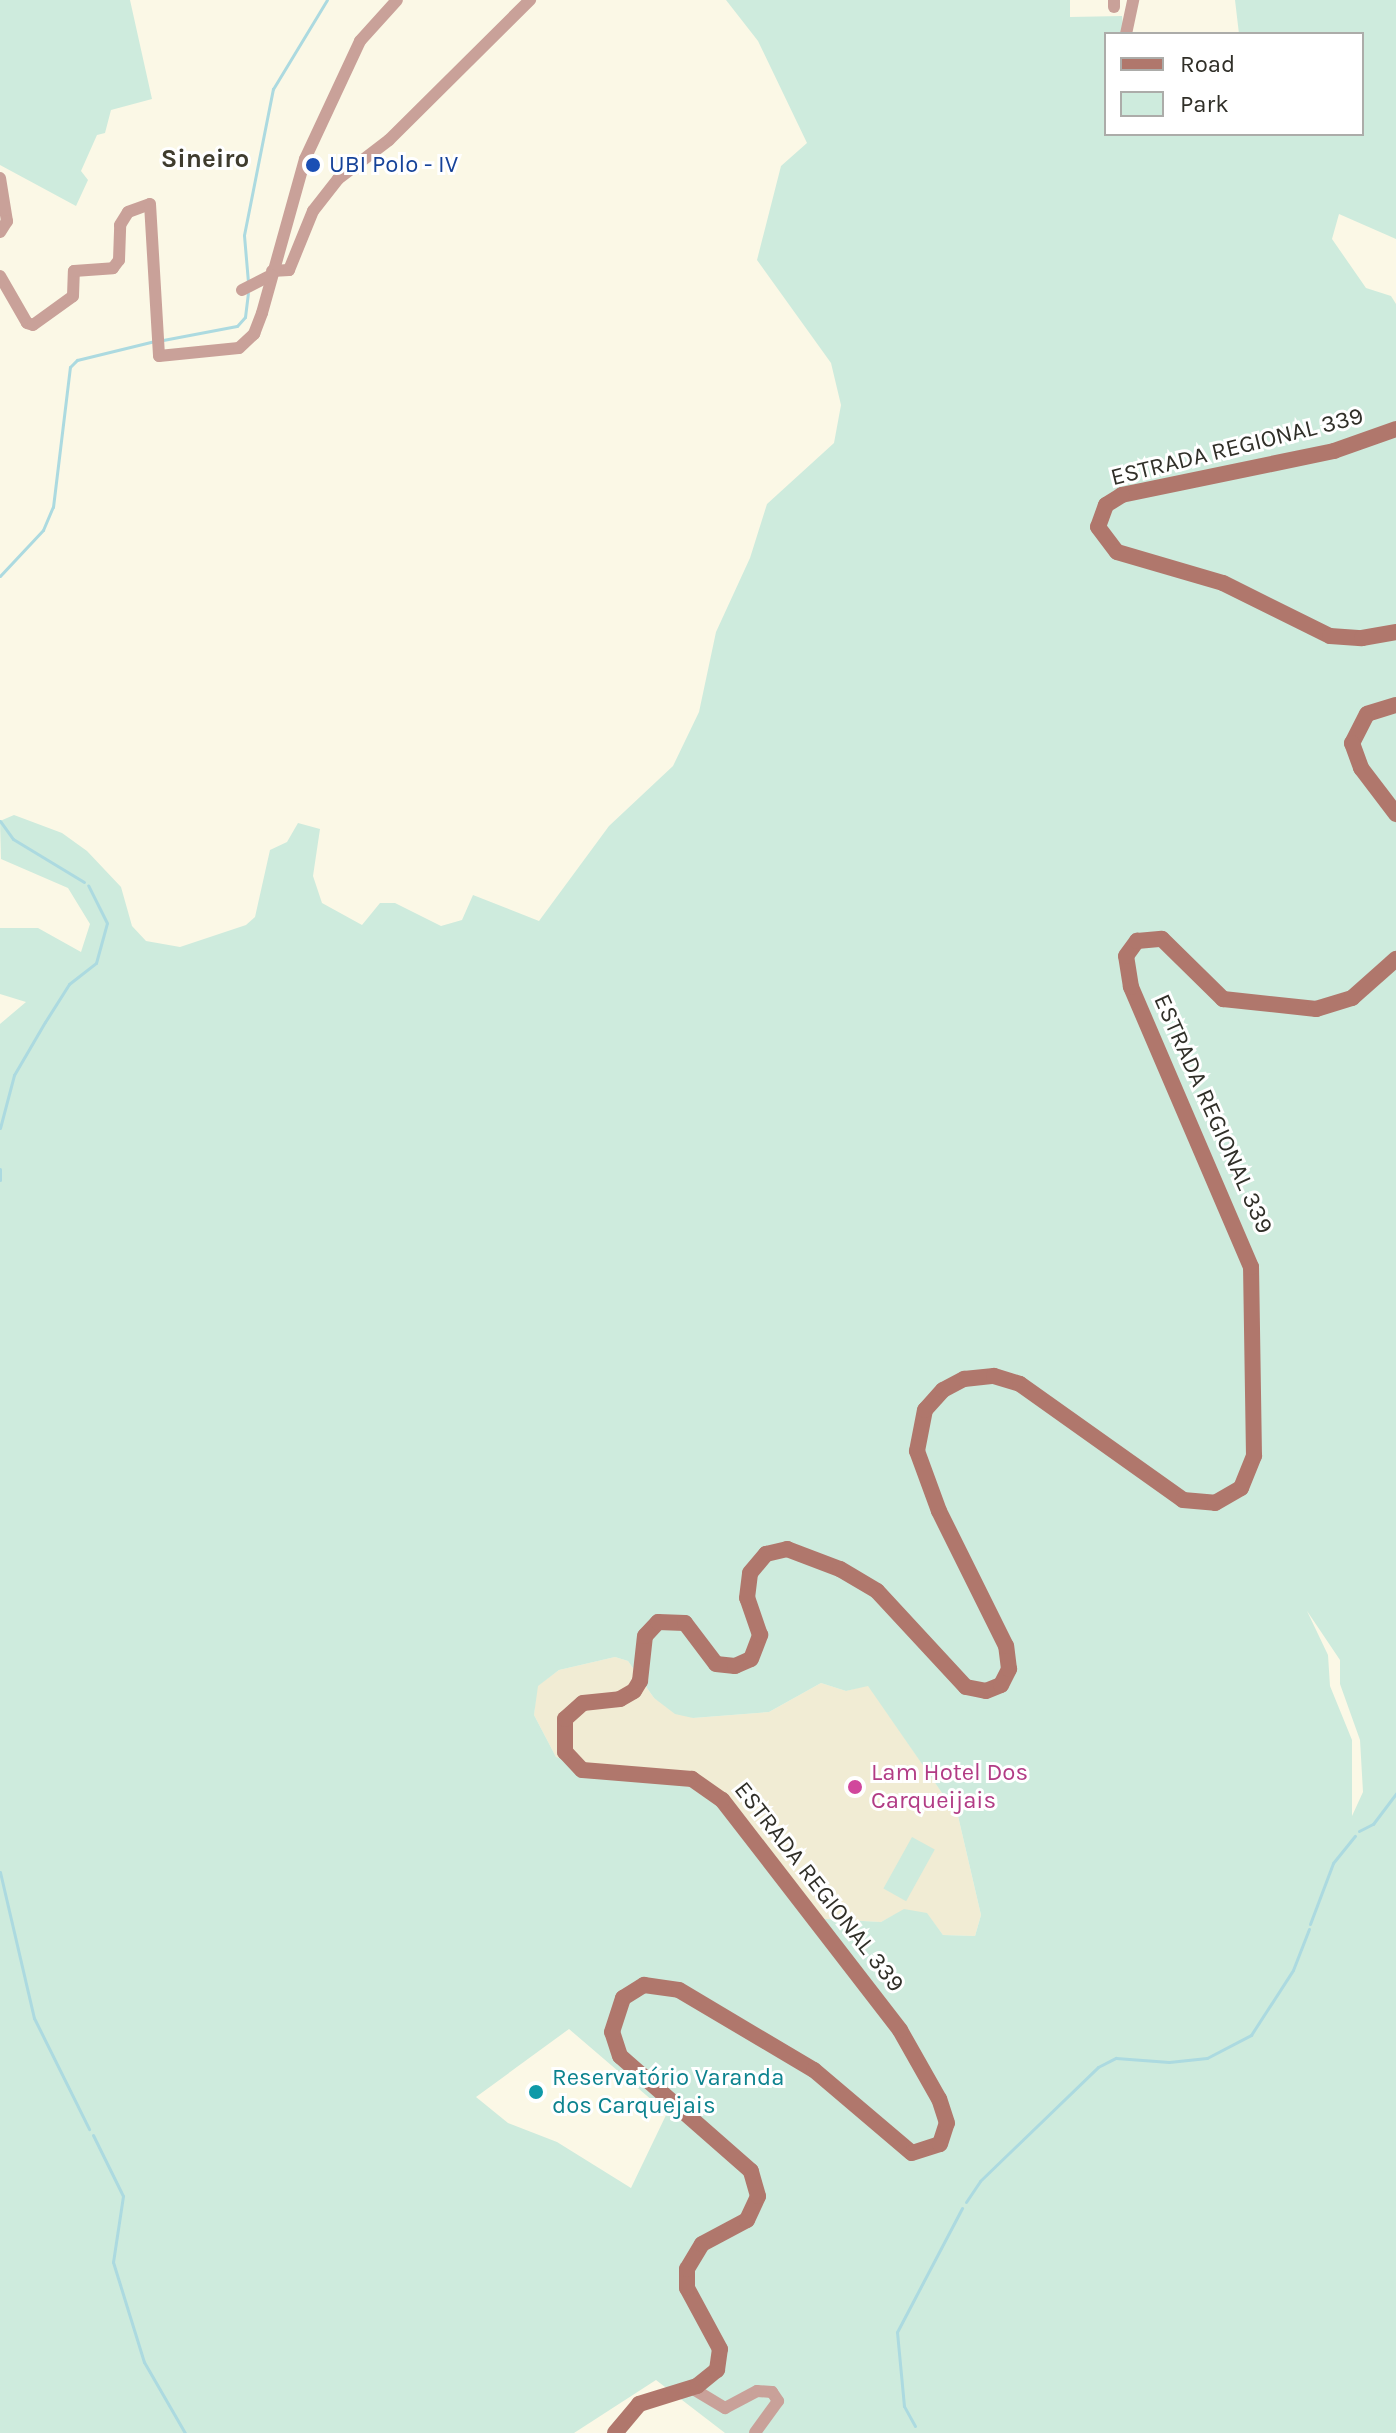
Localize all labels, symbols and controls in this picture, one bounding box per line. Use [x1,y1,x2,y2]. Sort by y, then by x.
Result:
legend [1104,32,1364,136]
text: Road [1180,50,1235,78]
text: Park [1180,90,1229,118]
district label: Sineiro [161,143,249,175]
place label: UBI Polo - IV [329,151,458,179]
marker: UBI Polo - IV [304,156,322,174]
street label: ESTRADA REGIONAL 339 [1108,402,1366,492]
street label: ESTRADA REGIONAL 339 [1147,990,1279,1238]
place label: Lam Hotel Dos Carqueijais [871,1759,1028,1815]
street label: ESTRADA REGIONAL 339 [728,1776,910,1998]
marker: Lam Hotel Dos Carqueijais [846,1778,864,1796]
place label: Reservatório Varanda dos Carquejais [552,2064,784,2120]
marker: Reservatório Varanda dos Carquejais [527,2083,545,2101]

